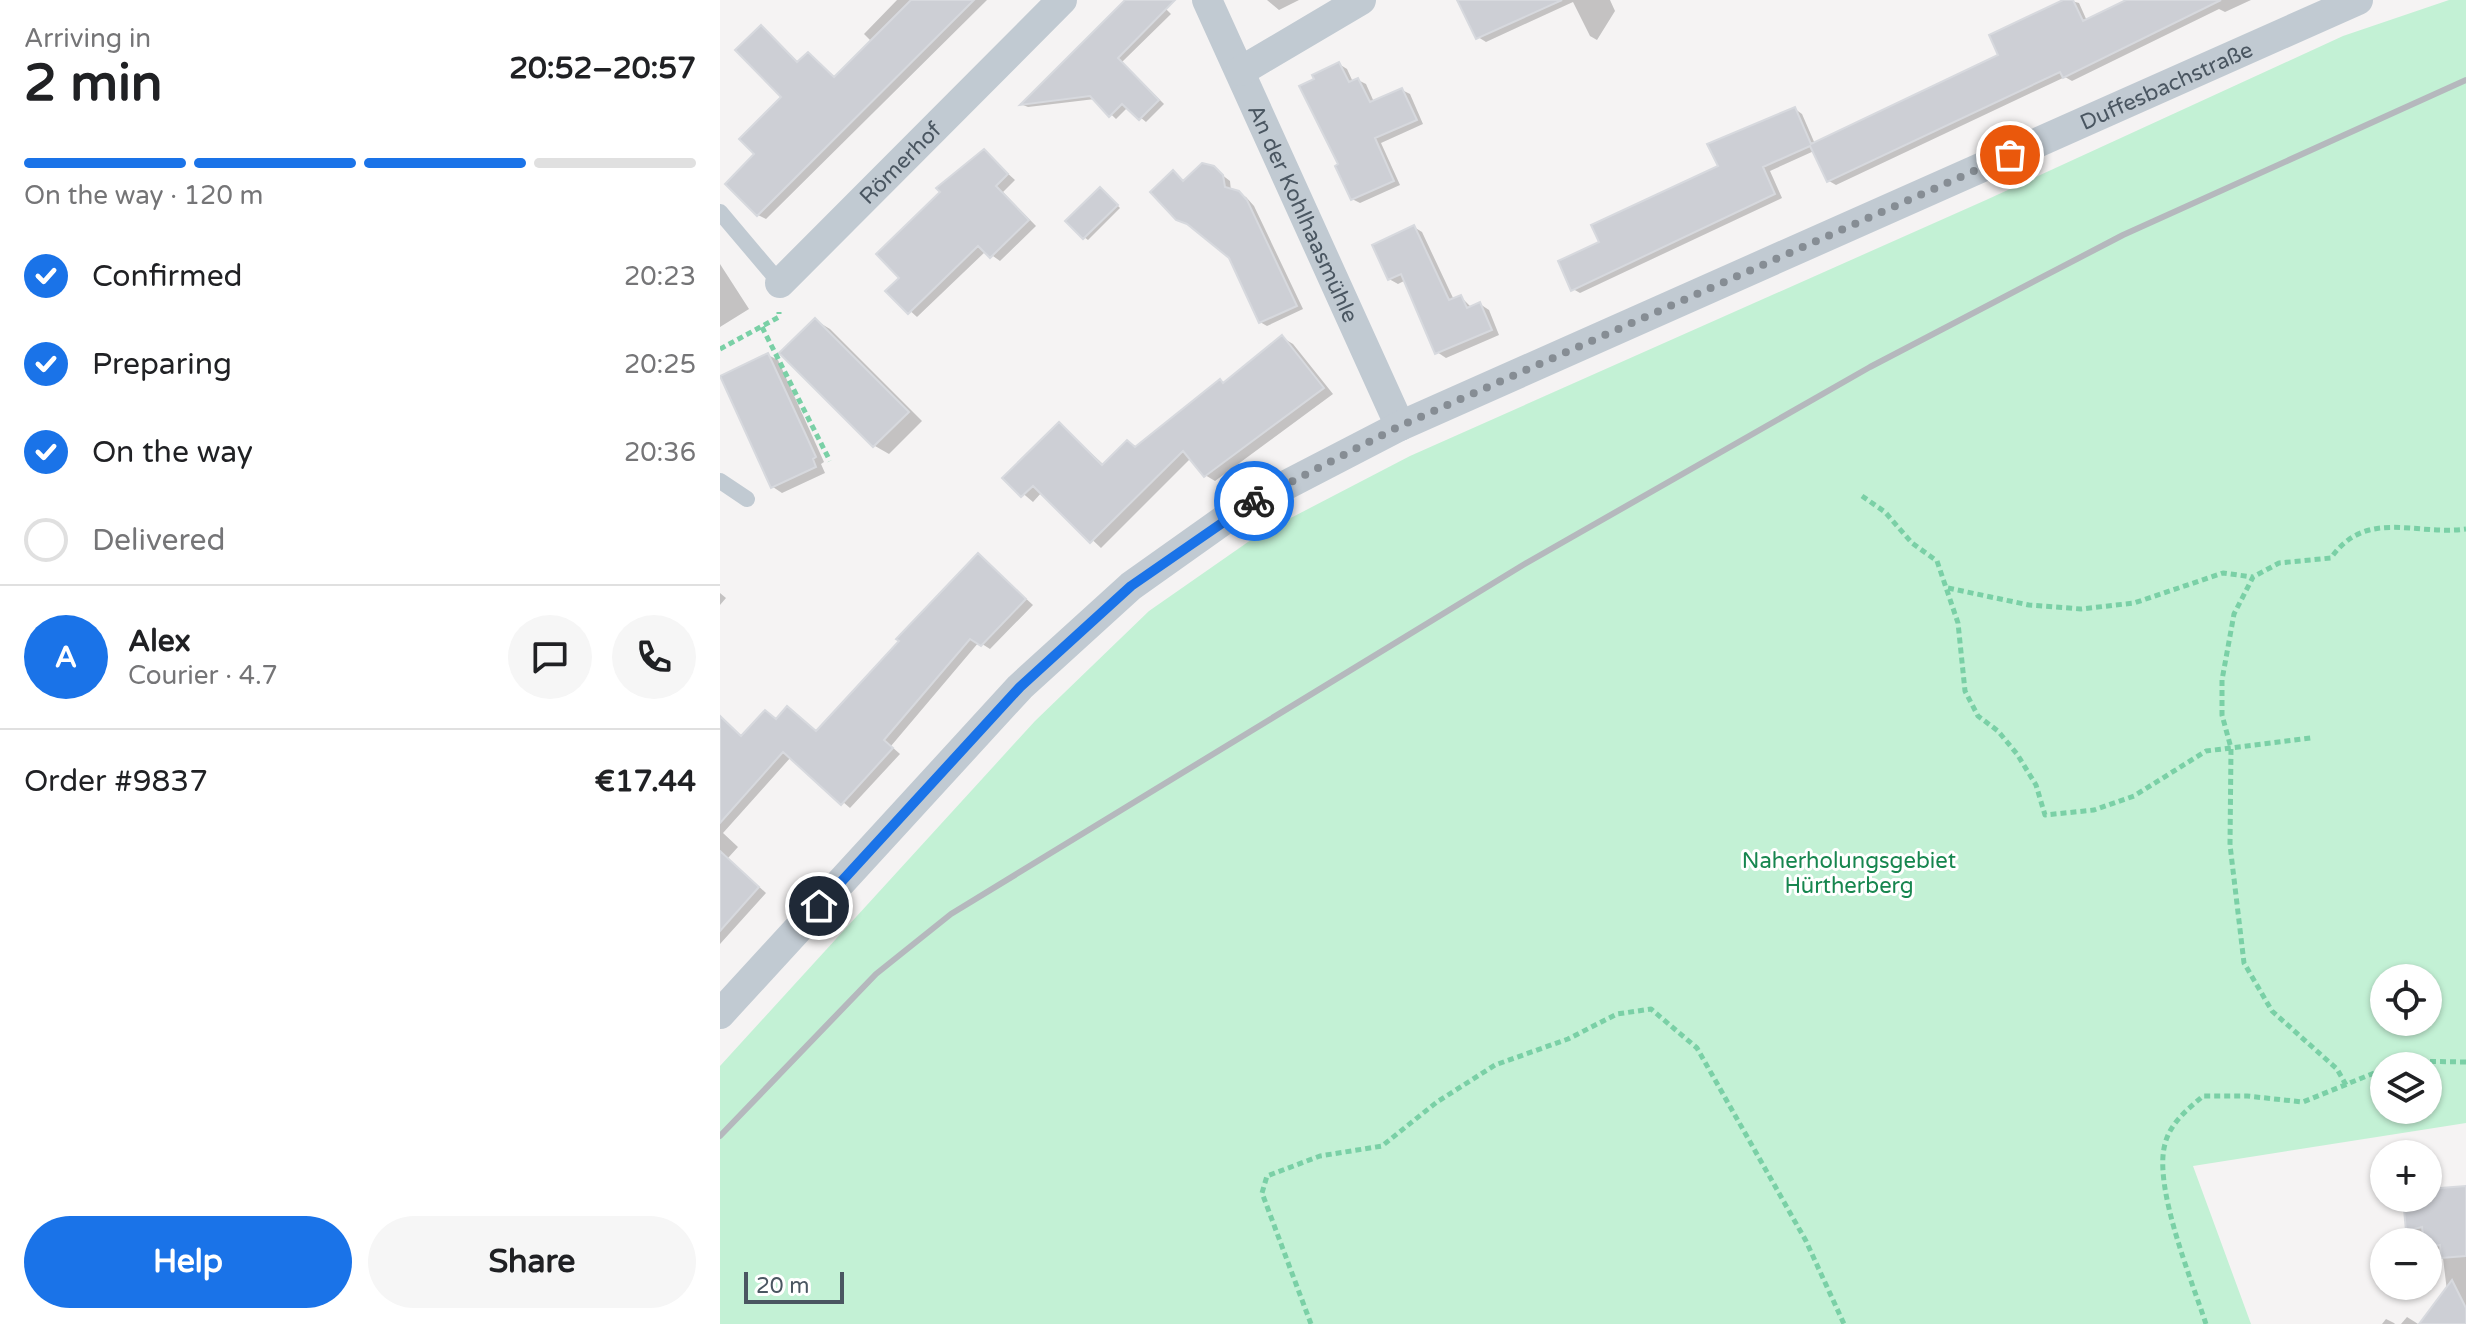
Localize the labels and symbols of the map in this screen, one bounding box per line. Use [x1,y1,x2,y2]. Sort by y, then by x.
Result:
street label: Duffesbachstraße [2076,37,2257,136]
street label: An der Kohlhaasmühle [1242,100,1363,327]
street label: Römerhof [854,116,947,210]
pin [1976,121,2044,189]
courier [1214,461,1294,541]
park label: Naherholungsgebiet Hürtherberg [1742,848,1956,899]
pin [785,872,853,940]
scale bar [744,1268,844,1304]

